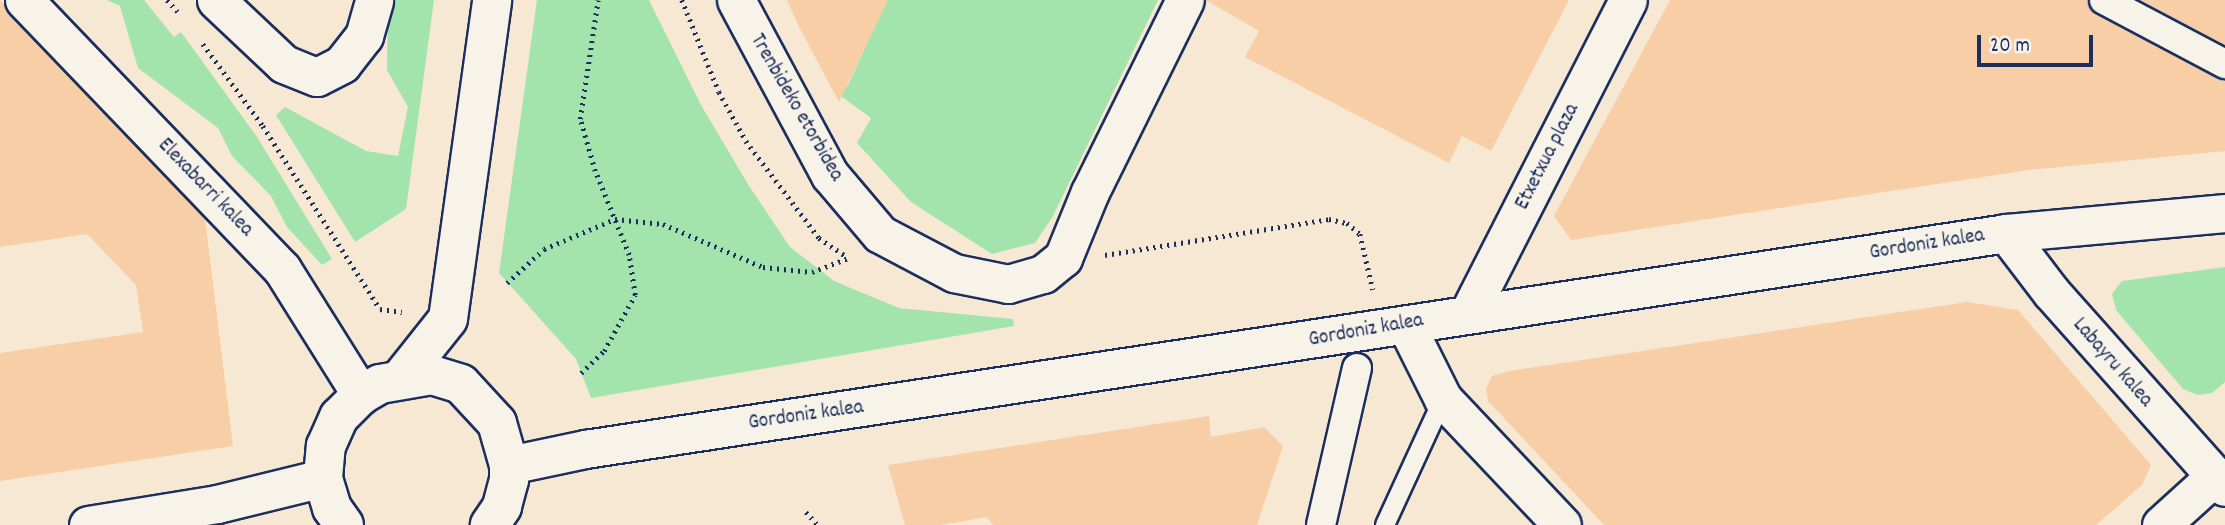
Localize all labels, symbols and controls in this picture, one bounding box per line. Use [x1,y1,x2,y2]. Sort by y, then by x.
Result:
scale bar [1980,21,2096,65]
street label: Trenbideko etorbidea [744,30,848,186]
text: 20 m [1990,32,2030,62]
street label: Etxetxua plaza [1510,100,1586,214]
street label: Elexabarri kalea [152,134,258,242]
street label: Gordoniz kalea [1868,223,1986,267]
street label: Gordoniz kalea [1307,309,1425,353]
street label: Labayru kalea [2066,313,2158,413]
street label: Gordoniz kalea [747,395,865,437]

